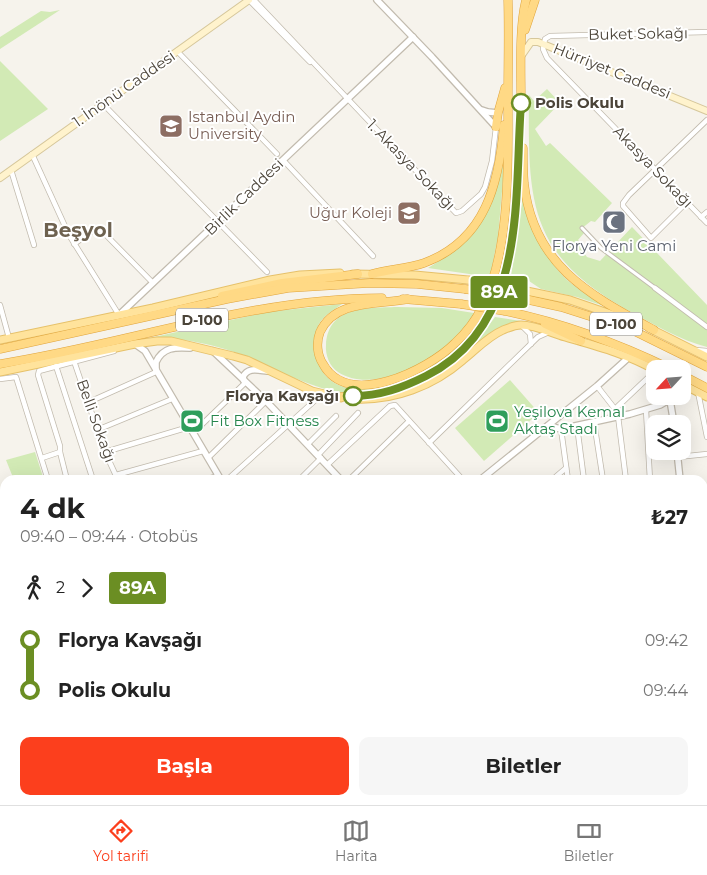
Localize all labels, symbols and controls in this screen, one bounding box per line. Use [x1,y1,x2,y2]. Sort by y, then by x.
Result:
street label: Buket Sokağı [588,23,688,44]
street label: Hürriyet Caddesi [551,38,674,103]
street label: 1. İnönü Caddesi [69,46,179,131]
marker: Polis Okulu [511,93,531,113]
place label: Polis Okulu [535,93,624,112]
place label: Istanbul Aydin University [188,107,296,143]
school or university icon: Istanbul Aydin University [158,113,184,139]
street label: 1. Akasya Sokağı [363,115,460,214]
street label: Akasya Sokağı [609,122,697,212]
street label: Birlik Caddesi [200,154,287,239]
school or university icon: Uğur Koleji [396,200,422,226]
place label: Uğur Koleji [309,203,392,222]
mosque icon: Florya Yeni Cami [601,209,627,235]
district label: Beşyol [43,218,113,242]
place label: Florya Yeni Cami [552,236,676,255]
line badge: 89A [470,276,528,308]
text: 89A [481,281,517,303]
road number: D-100 [176,308,228,332]
road number: D-100 [590,312,642,336]
north arrow [646,360,691,405]
map controls [646,360,691,460]
street label: Belli Sokağı [73,377,120,465]
place label: Florya Kavşağı [225,386,339,405]
marker: Florya Kavşağı [343,386,363,406]
place label: Yeşilova Kemal Aktaş Stadı [514,402,625,438]
sports icon: Fit Box Fitness [179,408,205,434]
sports icon: Yeşilova Kemal Aktaş Stadı [484,408,510,434]
place label: Fit Box Fitness [210,411,319,430]
button: layers [646,415,691,460]
text: 4 dk [20,491,85,525]
text: ₺27 [651,506,688,529]
text: 09:40 – 09:44 · Otobüs [20,527,198,546]
icon: walk [20,574,48,602]
icon: forward [73,574,101,602]
text: 89A [119,577,156,599]
text: 2 [56,578,65,597]
text: Florya Kavşağı [58,629,202,652]
text: 09:42 [645,631,688,650]
text: Polis Okulu [58,679,171,702]
text: 09:44 [643,681,688,700]
button: Başla [20,737,349,795]
button: Biletler [359,737,688,795]
tab: Yol tarifi [93,817,149,865]
tab: Harita [335,817,378,865]
tab: Biletler [564,817,614,865]

